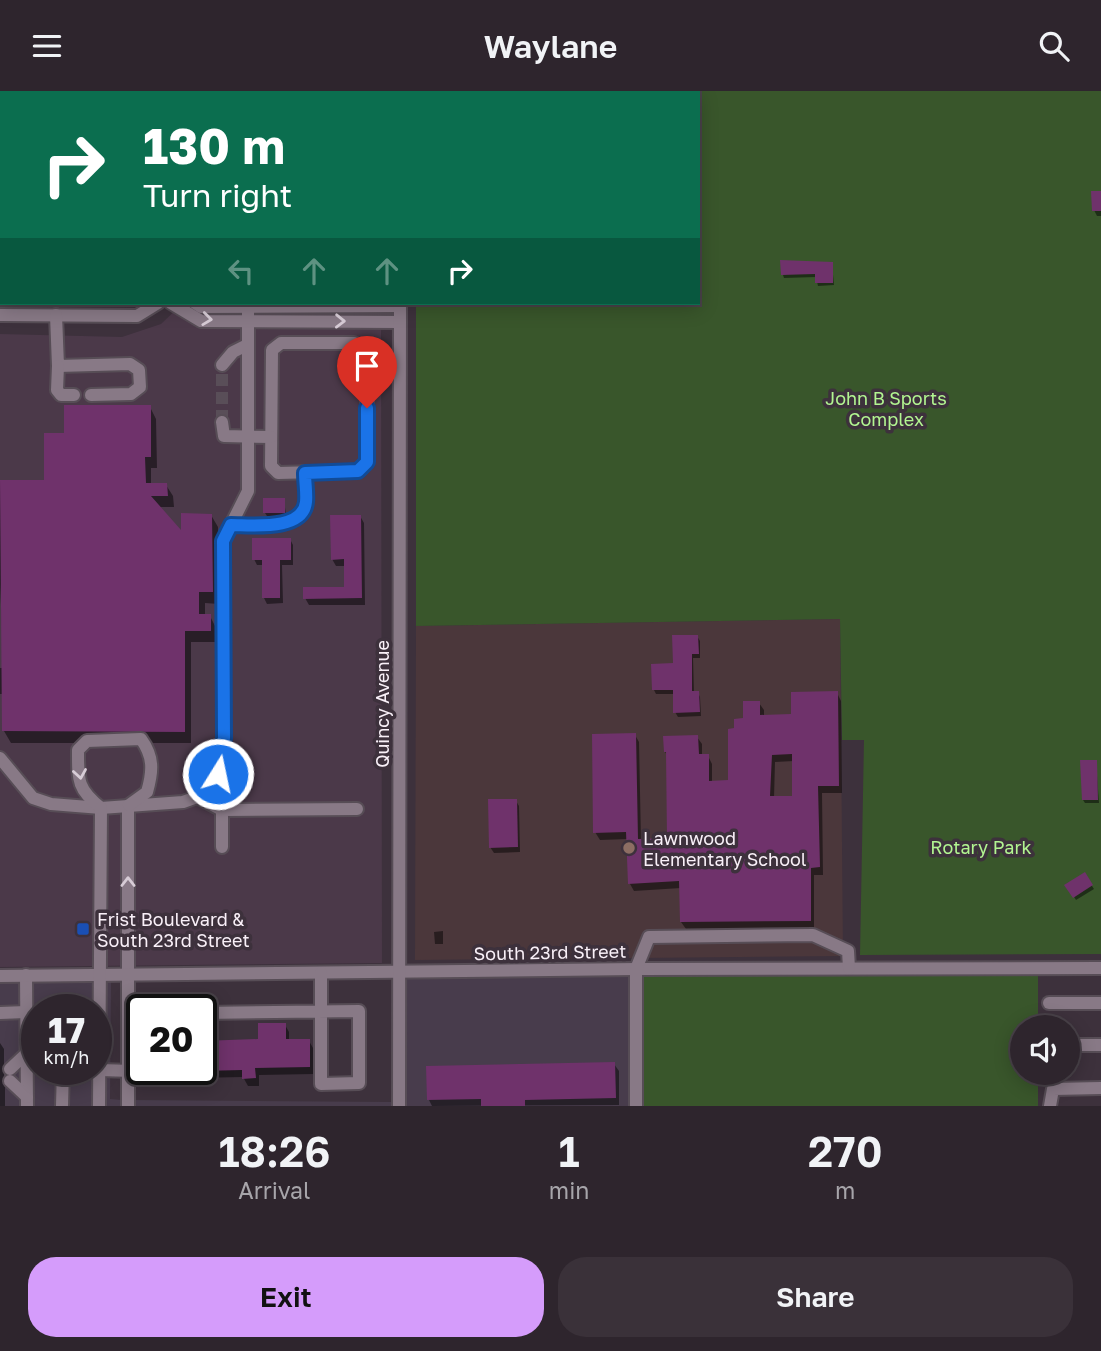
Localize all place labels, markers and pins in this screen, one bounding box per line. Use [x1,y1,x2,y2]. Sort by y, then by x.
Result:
pin [337,336,397,408]
place label: Lawnwood Elementary School [643,827,807,870]
marker: Lawnwood Elementary School [621,840,637,856]
place label: Frist Boulevard & South 23rd Street [97,908,250,951]
marker: Frist Boulevard & South 23rd Street [75,921,91,937]

